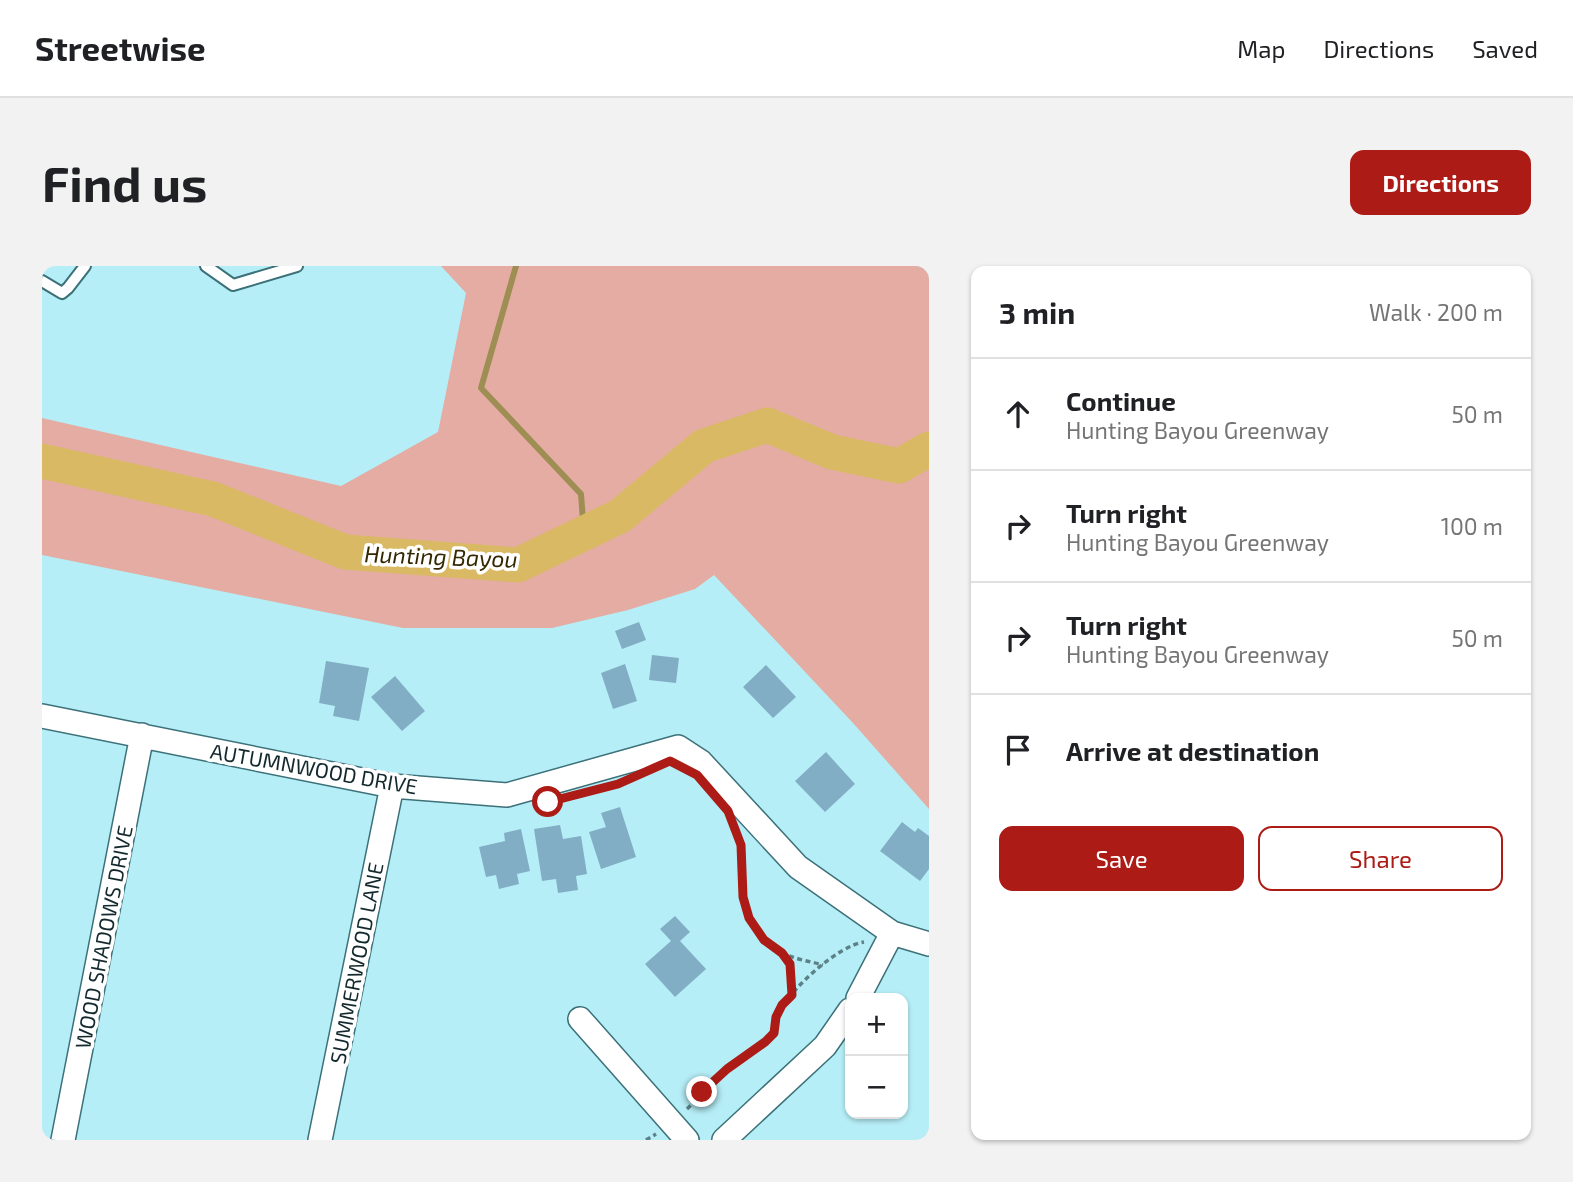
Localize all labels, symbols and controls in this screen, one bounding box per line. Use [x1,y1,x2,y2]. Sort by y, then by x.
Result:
text: Streetwise [35,28,206,68]
text: Map [1237,34,1285,63]
text: Directions [1323,34,1434,63]
text: Saved [1472,34,1538,63]
button: Directions [1350,150,1531,215]
text: Find us [42,153,207,212]
text: 3 min [999,294,1075,330]
text: Walk · 200 m [1369,298,1503,326]
text: Continue [1066,385,1176,416]
icon: ahead [999,395,1037,433]
text: 50 m [1452,400,1503,428]
text: Hunting Bayou Greenway [1066,416,1329,444]
text: Turn right [1066,497,1187,528]
icon: right [999,507,1037,545]
text: 100 m [1441,512,1503,540]
text: Hunting Bayou Greenway [1066,528,1329,556]
water label: Hunting Bayou [364,539,518,573]
text: Turn right [1066,609,1187,640]
icon: right [999,619,1037,657]
text: 50 m [1452,624,1503,652]
text: Hunting Bayou Greenway [1066,640,1329,668]
icon: arrive [999,731,1037,769]
text: Arrive at destination [1066,735,1319,766]
street label: AUTUMNWOOD DRIVE [208,737,420,799]
route start [532,786,563,817]
street label: WOOD SHADOWS DRIVE [69,823,137,1051]
button: Save [999,826,1244,891]
button: Share [1258,826,1503,891]
street label: SUMMERWOOD LANE [324,860,388,1066]
map controls [845,993,908,1119]
button: + [845,993,908,1056]
button: − [845,1056,908,1119]
route end [686,1076,717,1107]

